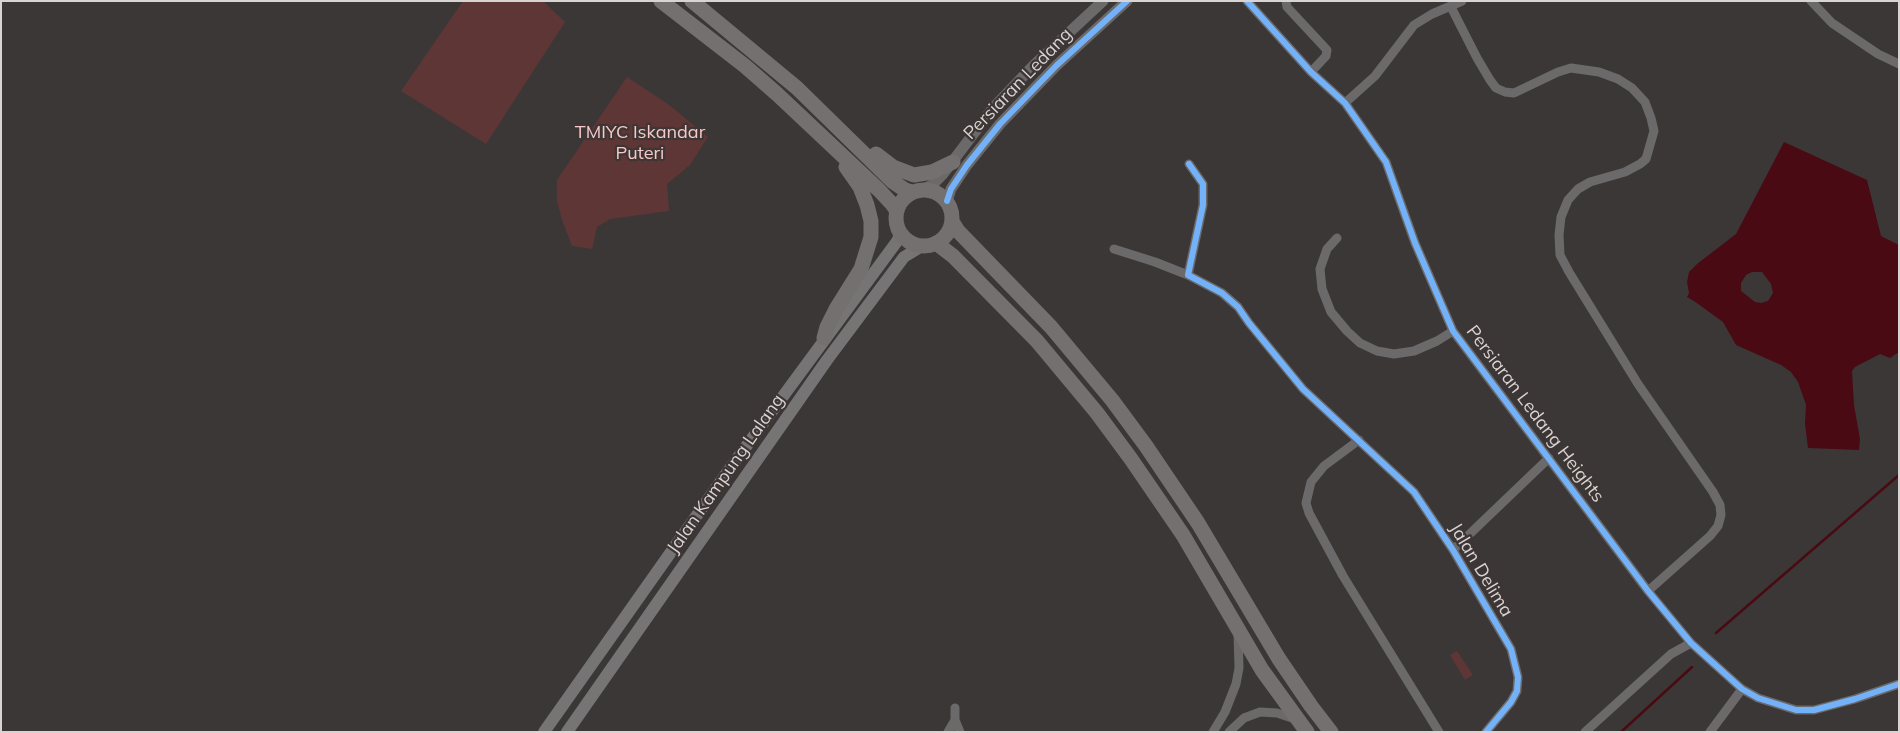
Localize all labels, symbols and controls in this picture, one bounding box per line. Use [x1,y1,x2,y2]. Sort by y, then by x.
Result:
street label: Persiaran Ledang [959,24,1077,144]
park label: TMIYC Iskandar Puteri [575,122,705,164]
street label: Persiaran Ledang Heights [1461,321,1609,507]
street label: Jalan Kampung Lalang [663,390,789,558]
street label: Jalan Delima [1445,519,1517,621]

